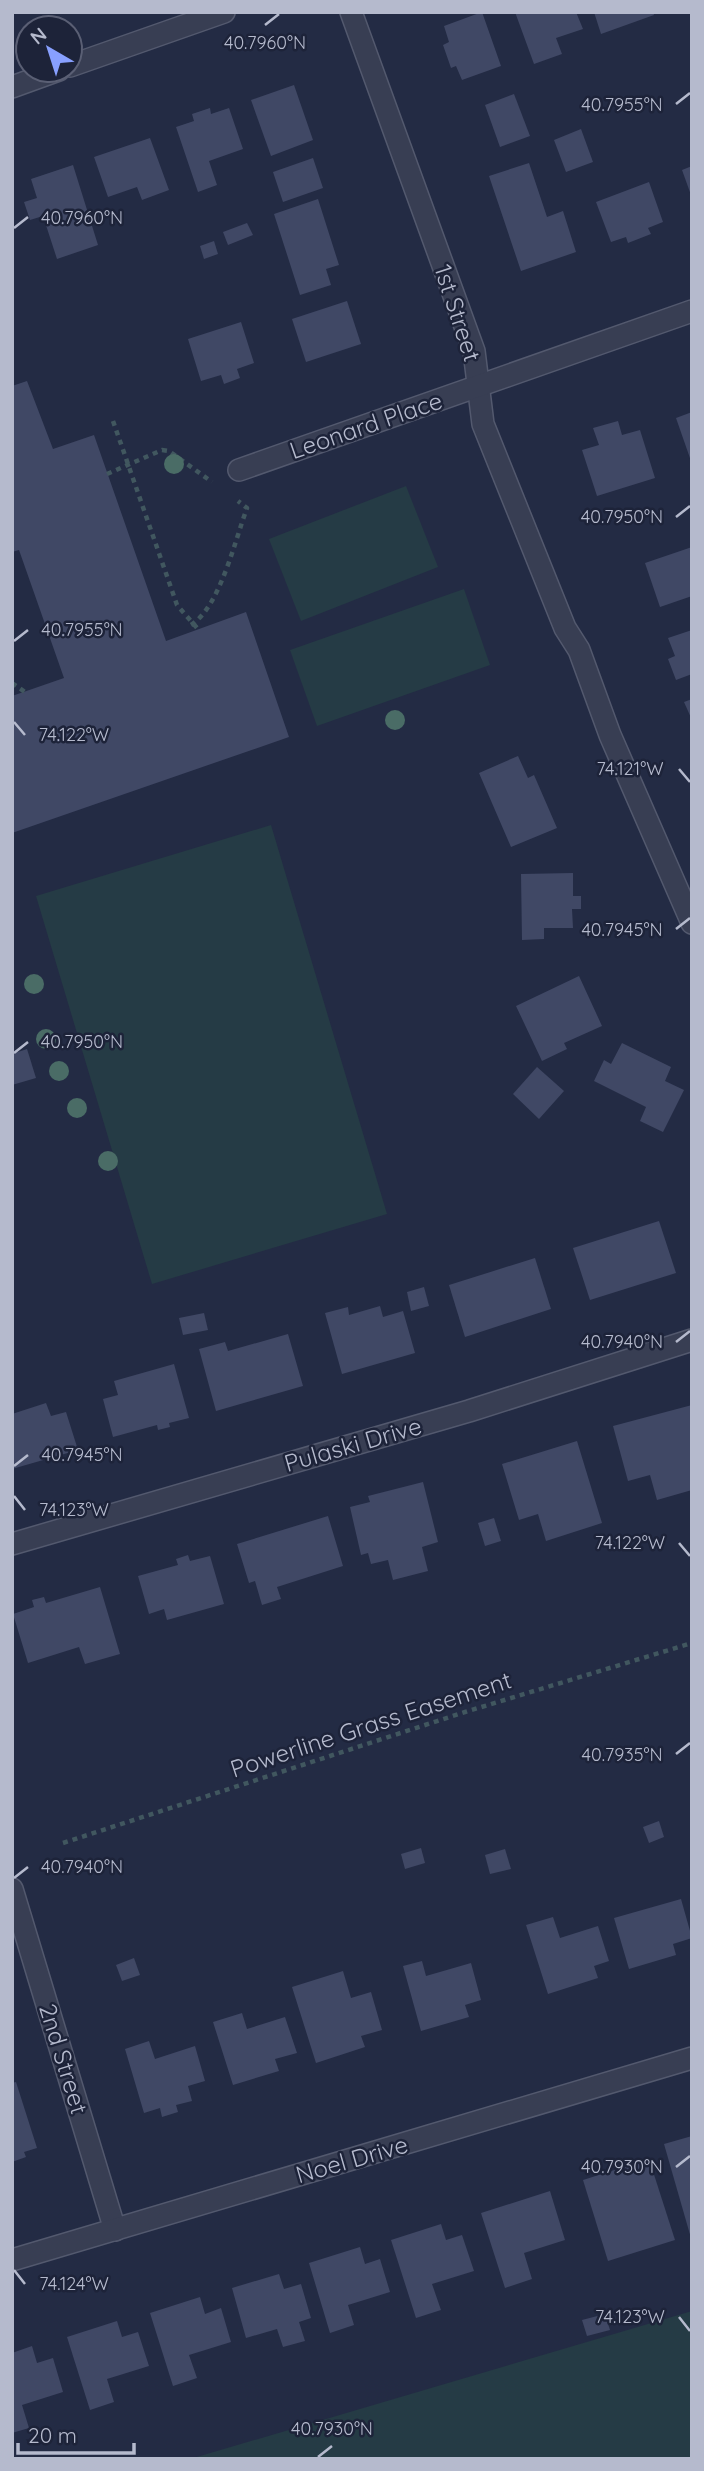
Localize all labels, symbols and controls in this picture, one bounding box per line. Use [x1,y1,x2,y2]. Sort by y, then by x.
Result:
north arrow [14,14,84,84]
text: N [25,22,51,50]
text: 40.7960°N [224,31,306,54]
text: 40.7955°N [581,93,663,116]
text: 40.7960°N [41,206,123,229]
street label: 1st Street [428,260,488,365]
street label: Leonard Place [285,385,446,465]
text: 40.7950°N [581,505,663,528]
text: 40.7955°N [41,618,123,641]
text: 74.122°W [39,723,109,746]
text: 74.121°W [596,757,664,780]
text: 40.7945°N [581,918,663,941]
text: 40.7950°N [41,1030,123,1053]
text: 40.7940°N [581,1330,663,1353]
street label: Pulaski Drive [281,1410,425,1478]
text: 40.7945°N [41,1443,123,1466]
text: 74.123°W [39,1498,109,1521]
text: 74.122°W [595,1531,665,1554]
street label: Powerline Grass Easement [226,1664,515,1784]
text: 40.7935°N [581,1743,663,1766]
text: 40.7940°N [41,1855,123,1878]
street label: 2nd Street [33,2000,95,2118]
street label: Noel Drive [292,2129,411,2189]
text: 40.7930°N [581,2155,663,2178]
text: 74.124°W [39,2272,109,2295]
text: 74.123°W [595,2305,665,2328]
scale bar [18,2412,133,2456]
text: 40.7930°N [291,2417,373,2440]
text: 20 m [28,2422,77,2448]

